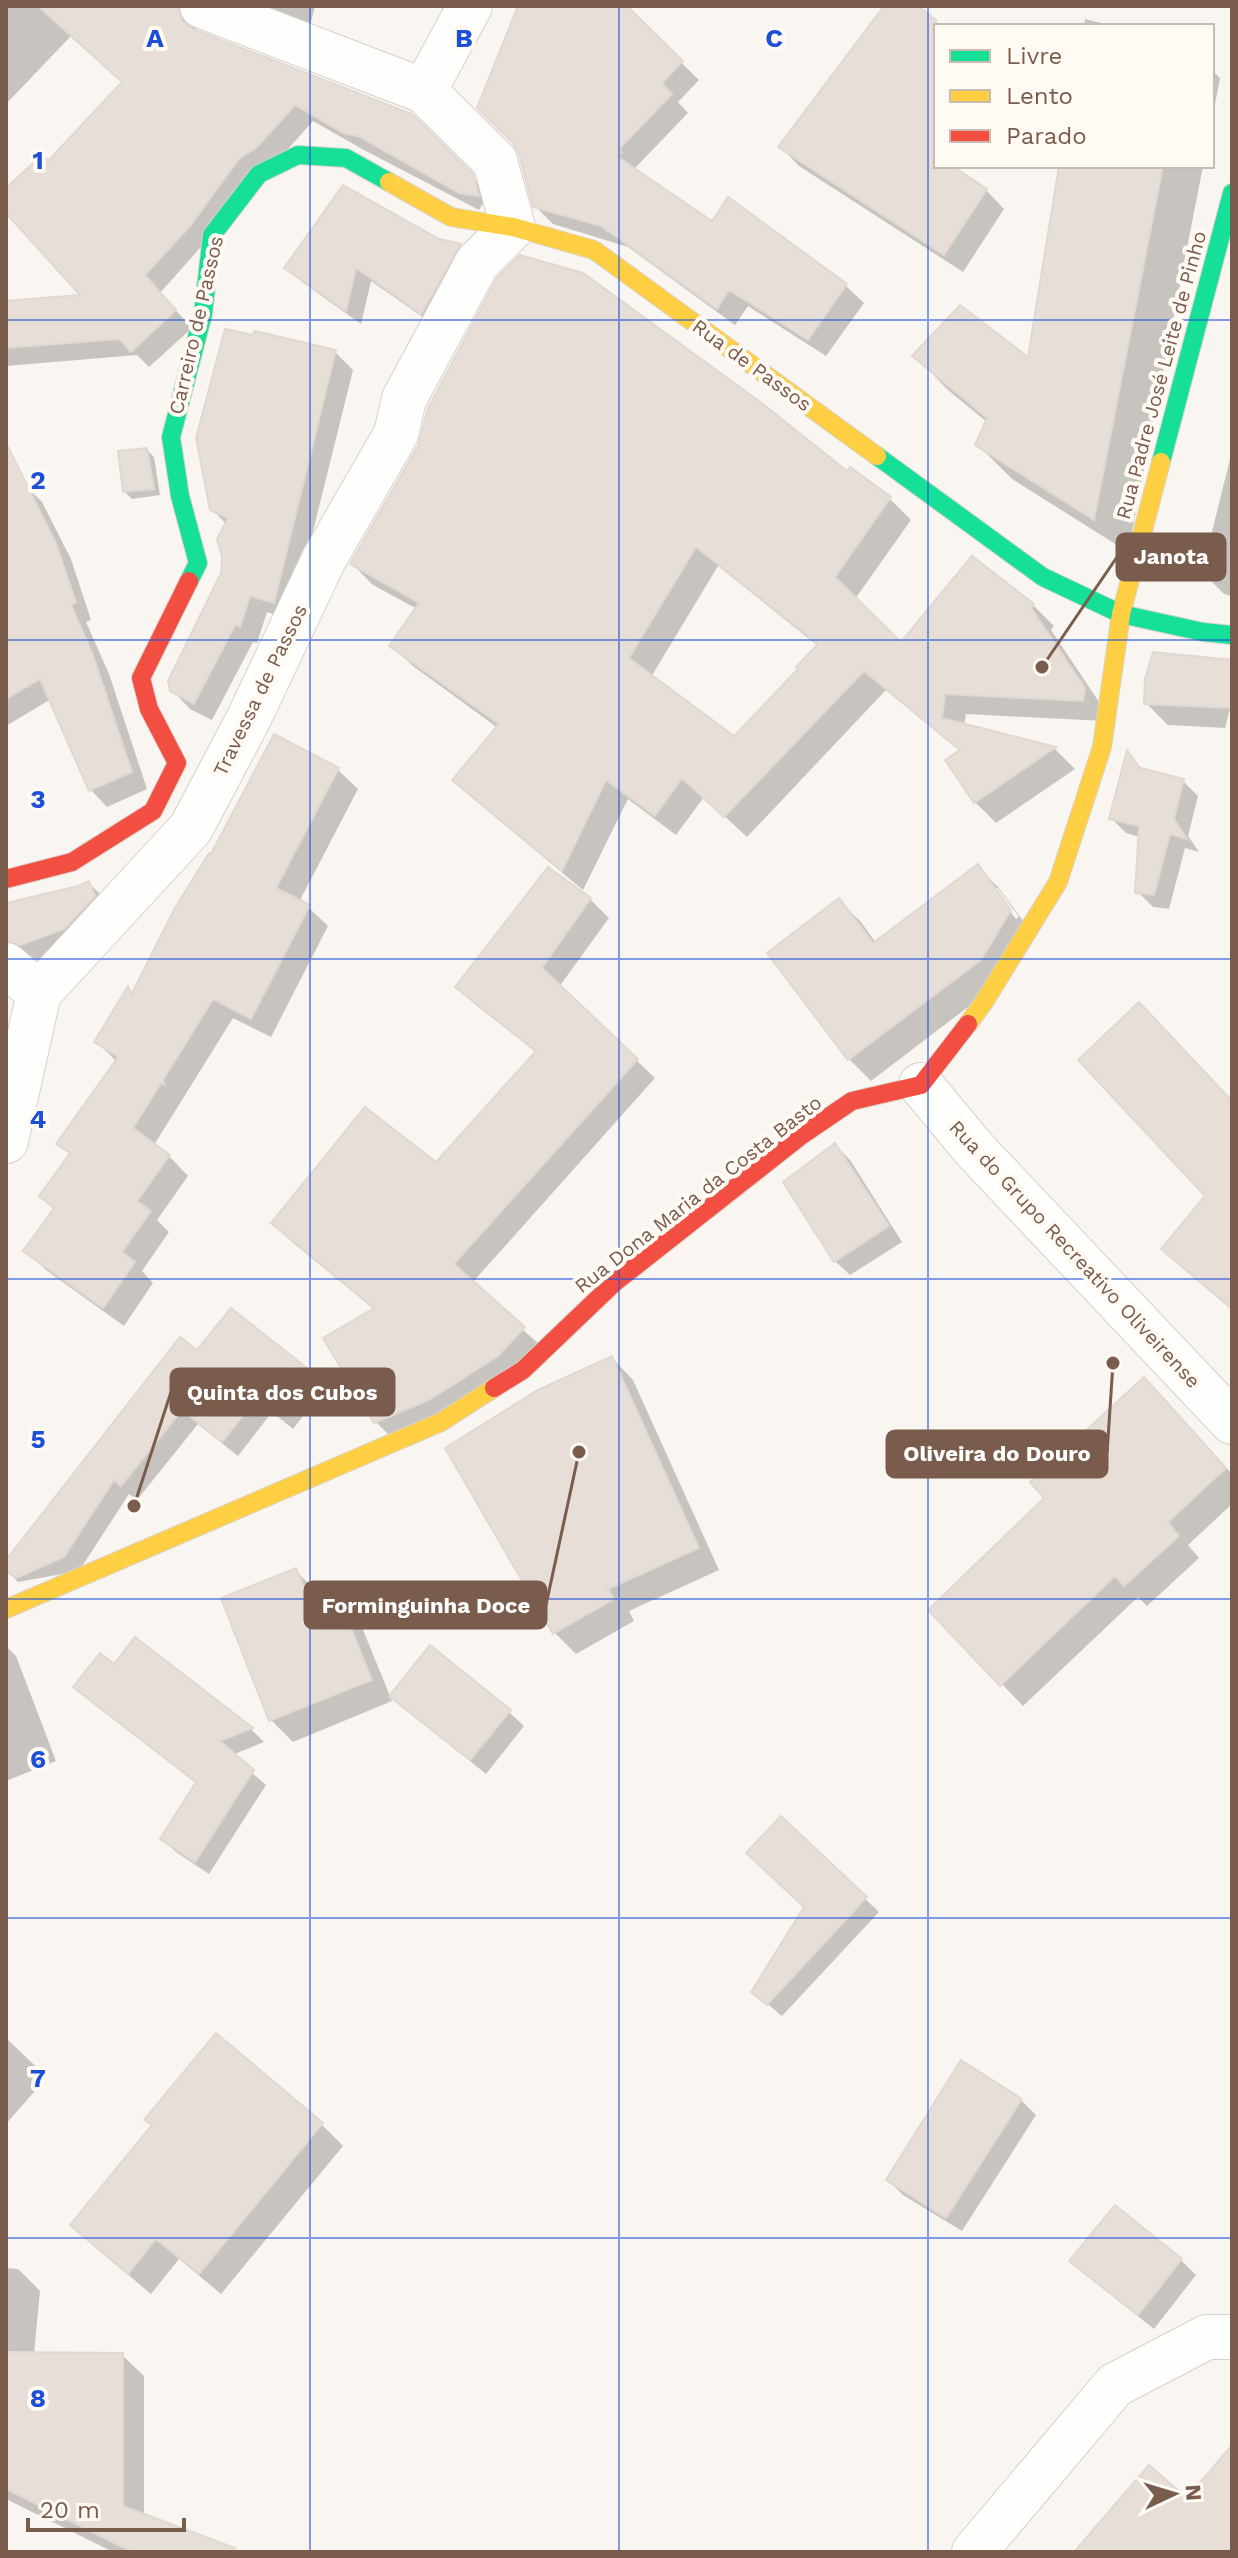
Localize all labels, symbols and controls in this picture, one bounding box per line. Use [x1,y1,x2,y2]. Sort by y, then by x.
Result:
text: A [146,23,164,53]
text: B [455,23,473,53]
text: C [765,23,783,53]
legend [934,24,1214,168]
text: Livre [1006,42,1062,70]
text: Lento [1006,82,1073,110]
text: Parado [1006,122,1087,150]
text: 1 [32,145,44,175]
street label: Rua Padre José Leite de Pinho [1111,228,1211,522]
street label: Carreiro de Passos [164,233,228,417]
street label: Rua de Passos [688,314,816,416]
text: 2 [30,465,46,495]
callout: Janota [1117,534,1225,580]
text: Janota [1133,544,1209,569]
street label: Travessa de Passos [208,600,312,780]
text: 3 [30,784,46,814]
street label: Rua Dona Maria da Costa Basto [570,1090,826,1298]
text: 4 [30,1104,47,1134]
street label: Rua do Grupo Recreativo Oliveirense [944,1115,1206,1393]
callout: Quinta dos Cubos [171,1369,394,1415]
text: Quinta dos Cubos [187,1380,378,1405]
text: 5 [30,1424,46,1454]
callout: Oliveira do Douro [887,1431,1107,1477]
text: Oliveira do Douro [903,1441,1091,1466]
callout: Forminguinha Doce [305,1582,546,1628]
text: Forminguinha Doce [322,1593,530,1618]
text: 6 [30,1744,46,1774]
text: 7 [30,2063,46,2093]
text: 8 [30,2383,46,2413]
north arrow [1134,2454,1214,2534]
scale bar [28,2482,184,2532]
text: N [1180,2484,1206,2502]
text: 20 m [40,2496,100,2524]

